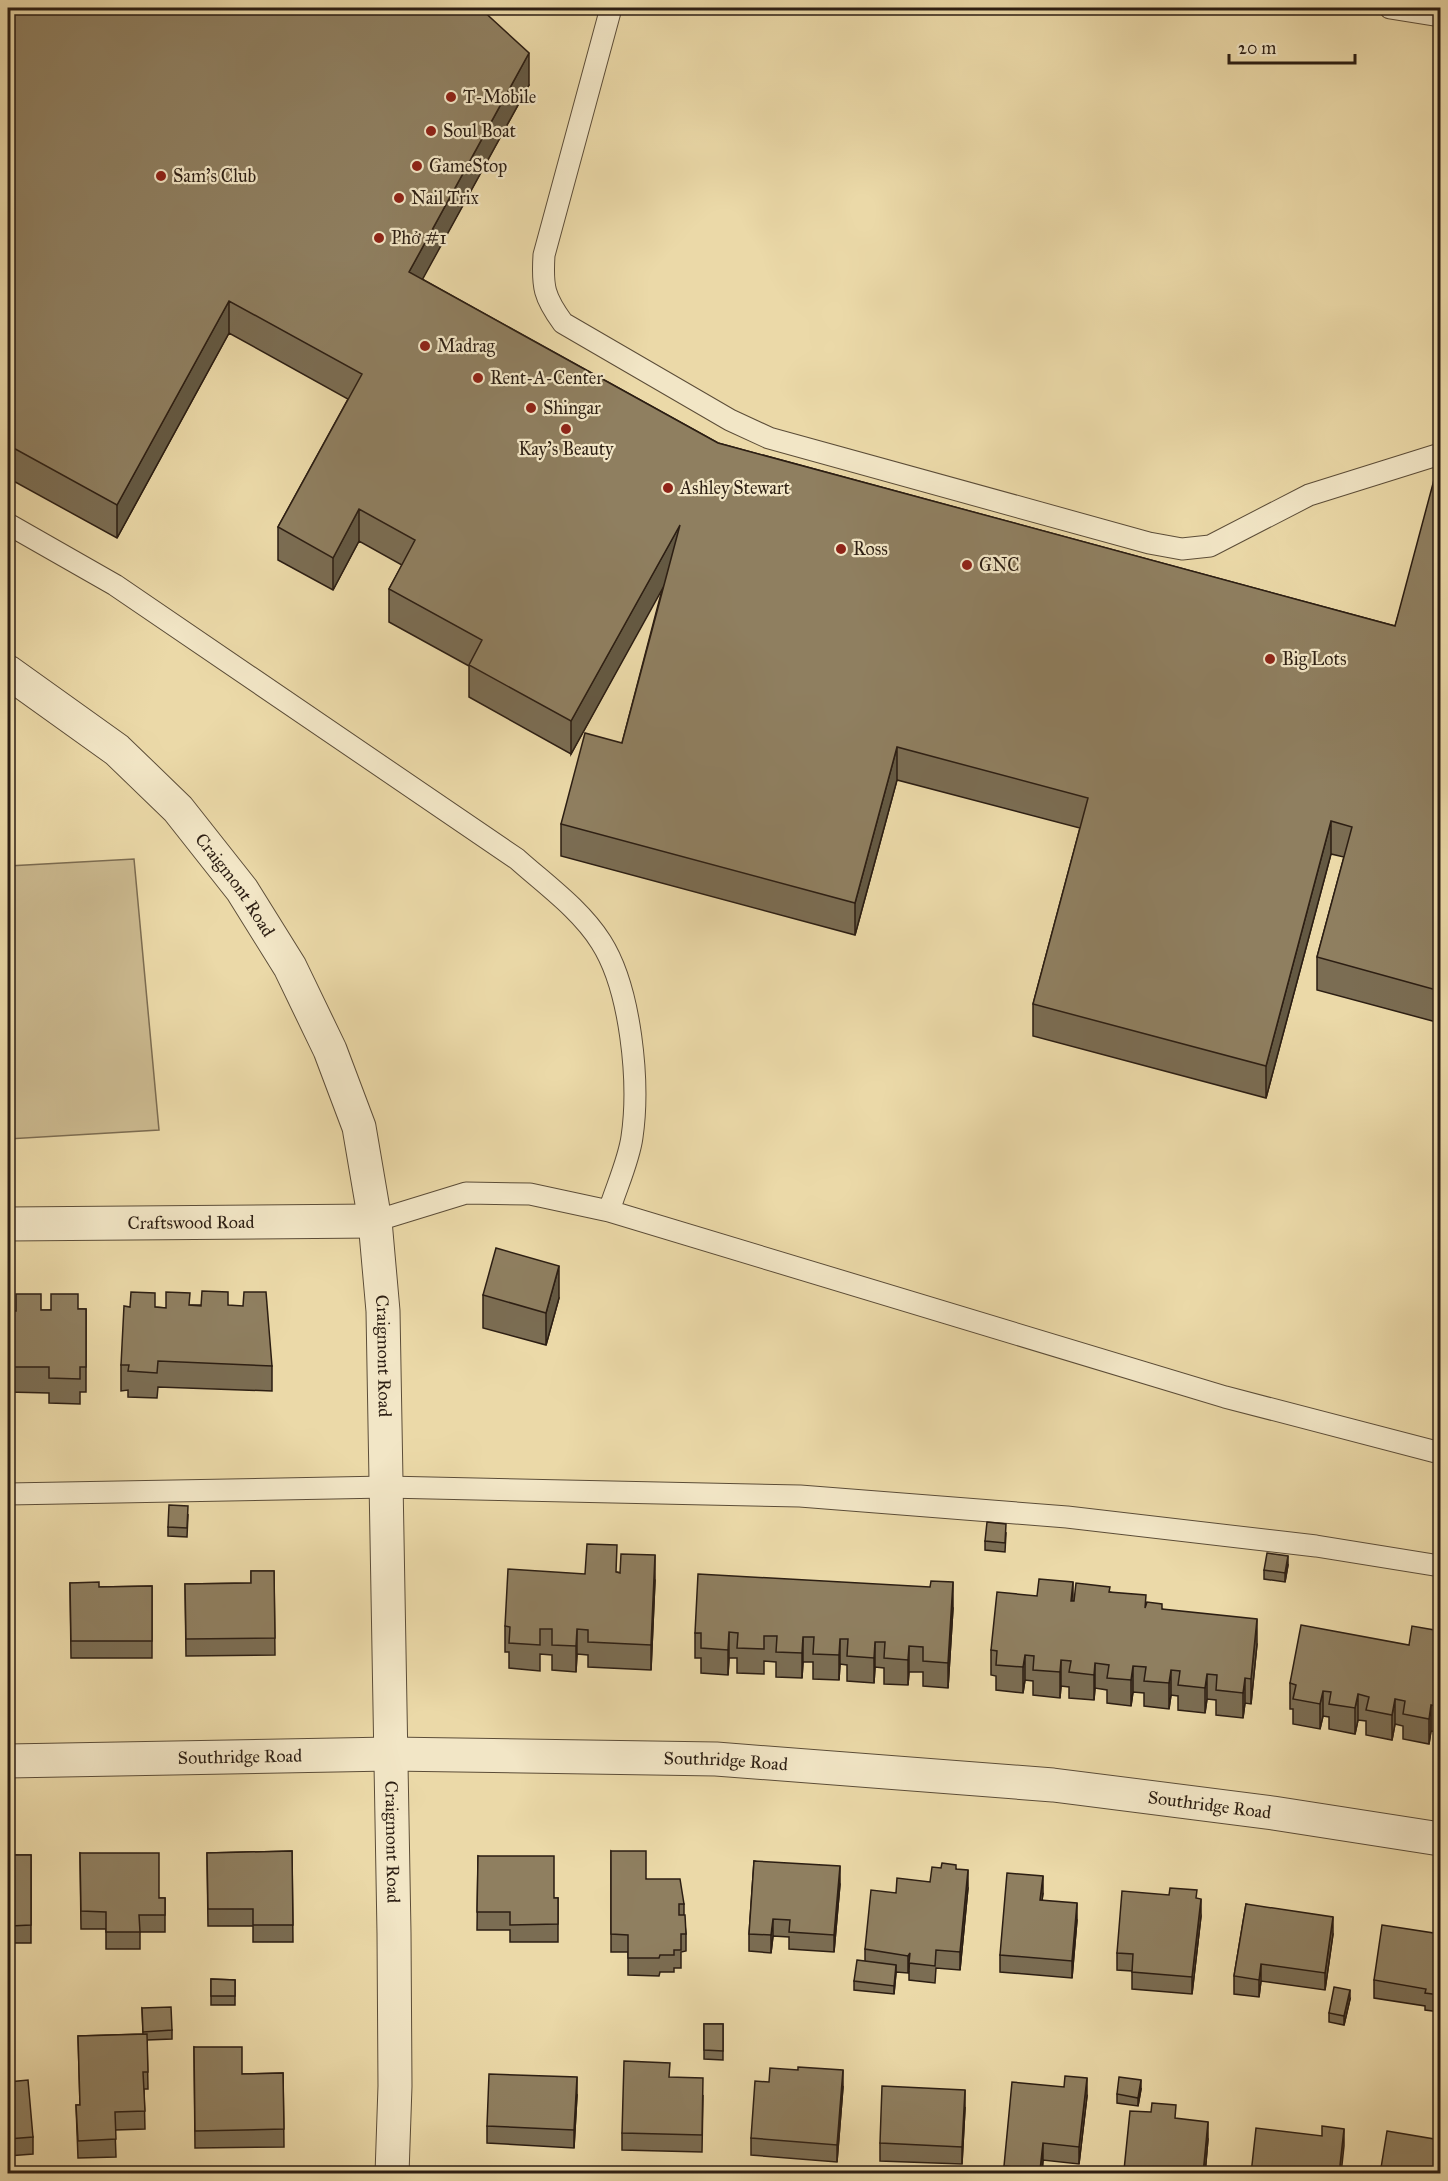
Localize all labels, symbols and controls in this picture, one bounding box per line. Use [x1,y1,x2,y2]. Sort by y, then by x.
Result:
scale bar [1229,27,1355,65]
text: 20 m [1238,37,1276,59]
place label: T-Mobile [463,86,536,108]
marker: T-Mobile [444,90,458,104]
place label: Soul Boat [443,120,517,142]
marker: Soul Boat [424,124,438,138]
place label: GameStop [429,155,507,177]
marker: GameStop [410,159,424,173]
place label: Sam's Club [173,165,256,187]
marker: Sam's Club [154,169,168,183]
place label: Nail Trix [411,187,479,209]
marker: Nail Trix [392,191,406,205]
place label: Phở #1 [391,227,447,249]
marker: Phở #1 [372,231,386,245]
place label: Madrag [437,335,496,358]
marker: Madrag [418,339,432,353]
place label: Rent-A-Center [490,367,603,389]
marker: Rent-A-Center [471,371,485,385]
place label: Shingar [543,397,601,420]
marker: Shingar [524,401,538,415]
marker: Kay’s Beauty [559,422,573,436]
place label: Kay’s Beauty [518,438,614,460]
place label: Ashley Stewart [679,477,791,499]
marker: Ashley Stewart [661,481,675,495]
place label: Ross [853,538,888,560]
marker: Ross [834,542,848,556]
place label: GNC [979,554,1020,576]
marker: GNC [960,558,974,572]
place label: Big Lots [1282,648,1347,671]
marker: Big Lots [1263,652,1277,666]
street label: Craigmont Road [190,829,279,941]
street label: Craftswood Road [127,1211,255,1234]
street label: Craigmont Road [371,1294,396,1417]
street label: Southridge Road [178,1745,302,1769]
street label: Southridge Road [664,1747,789,1776]
street label: Craigmont Road [380,1780,404,1903]
street label: Southridge Road [1147,1786,1273,1824]

